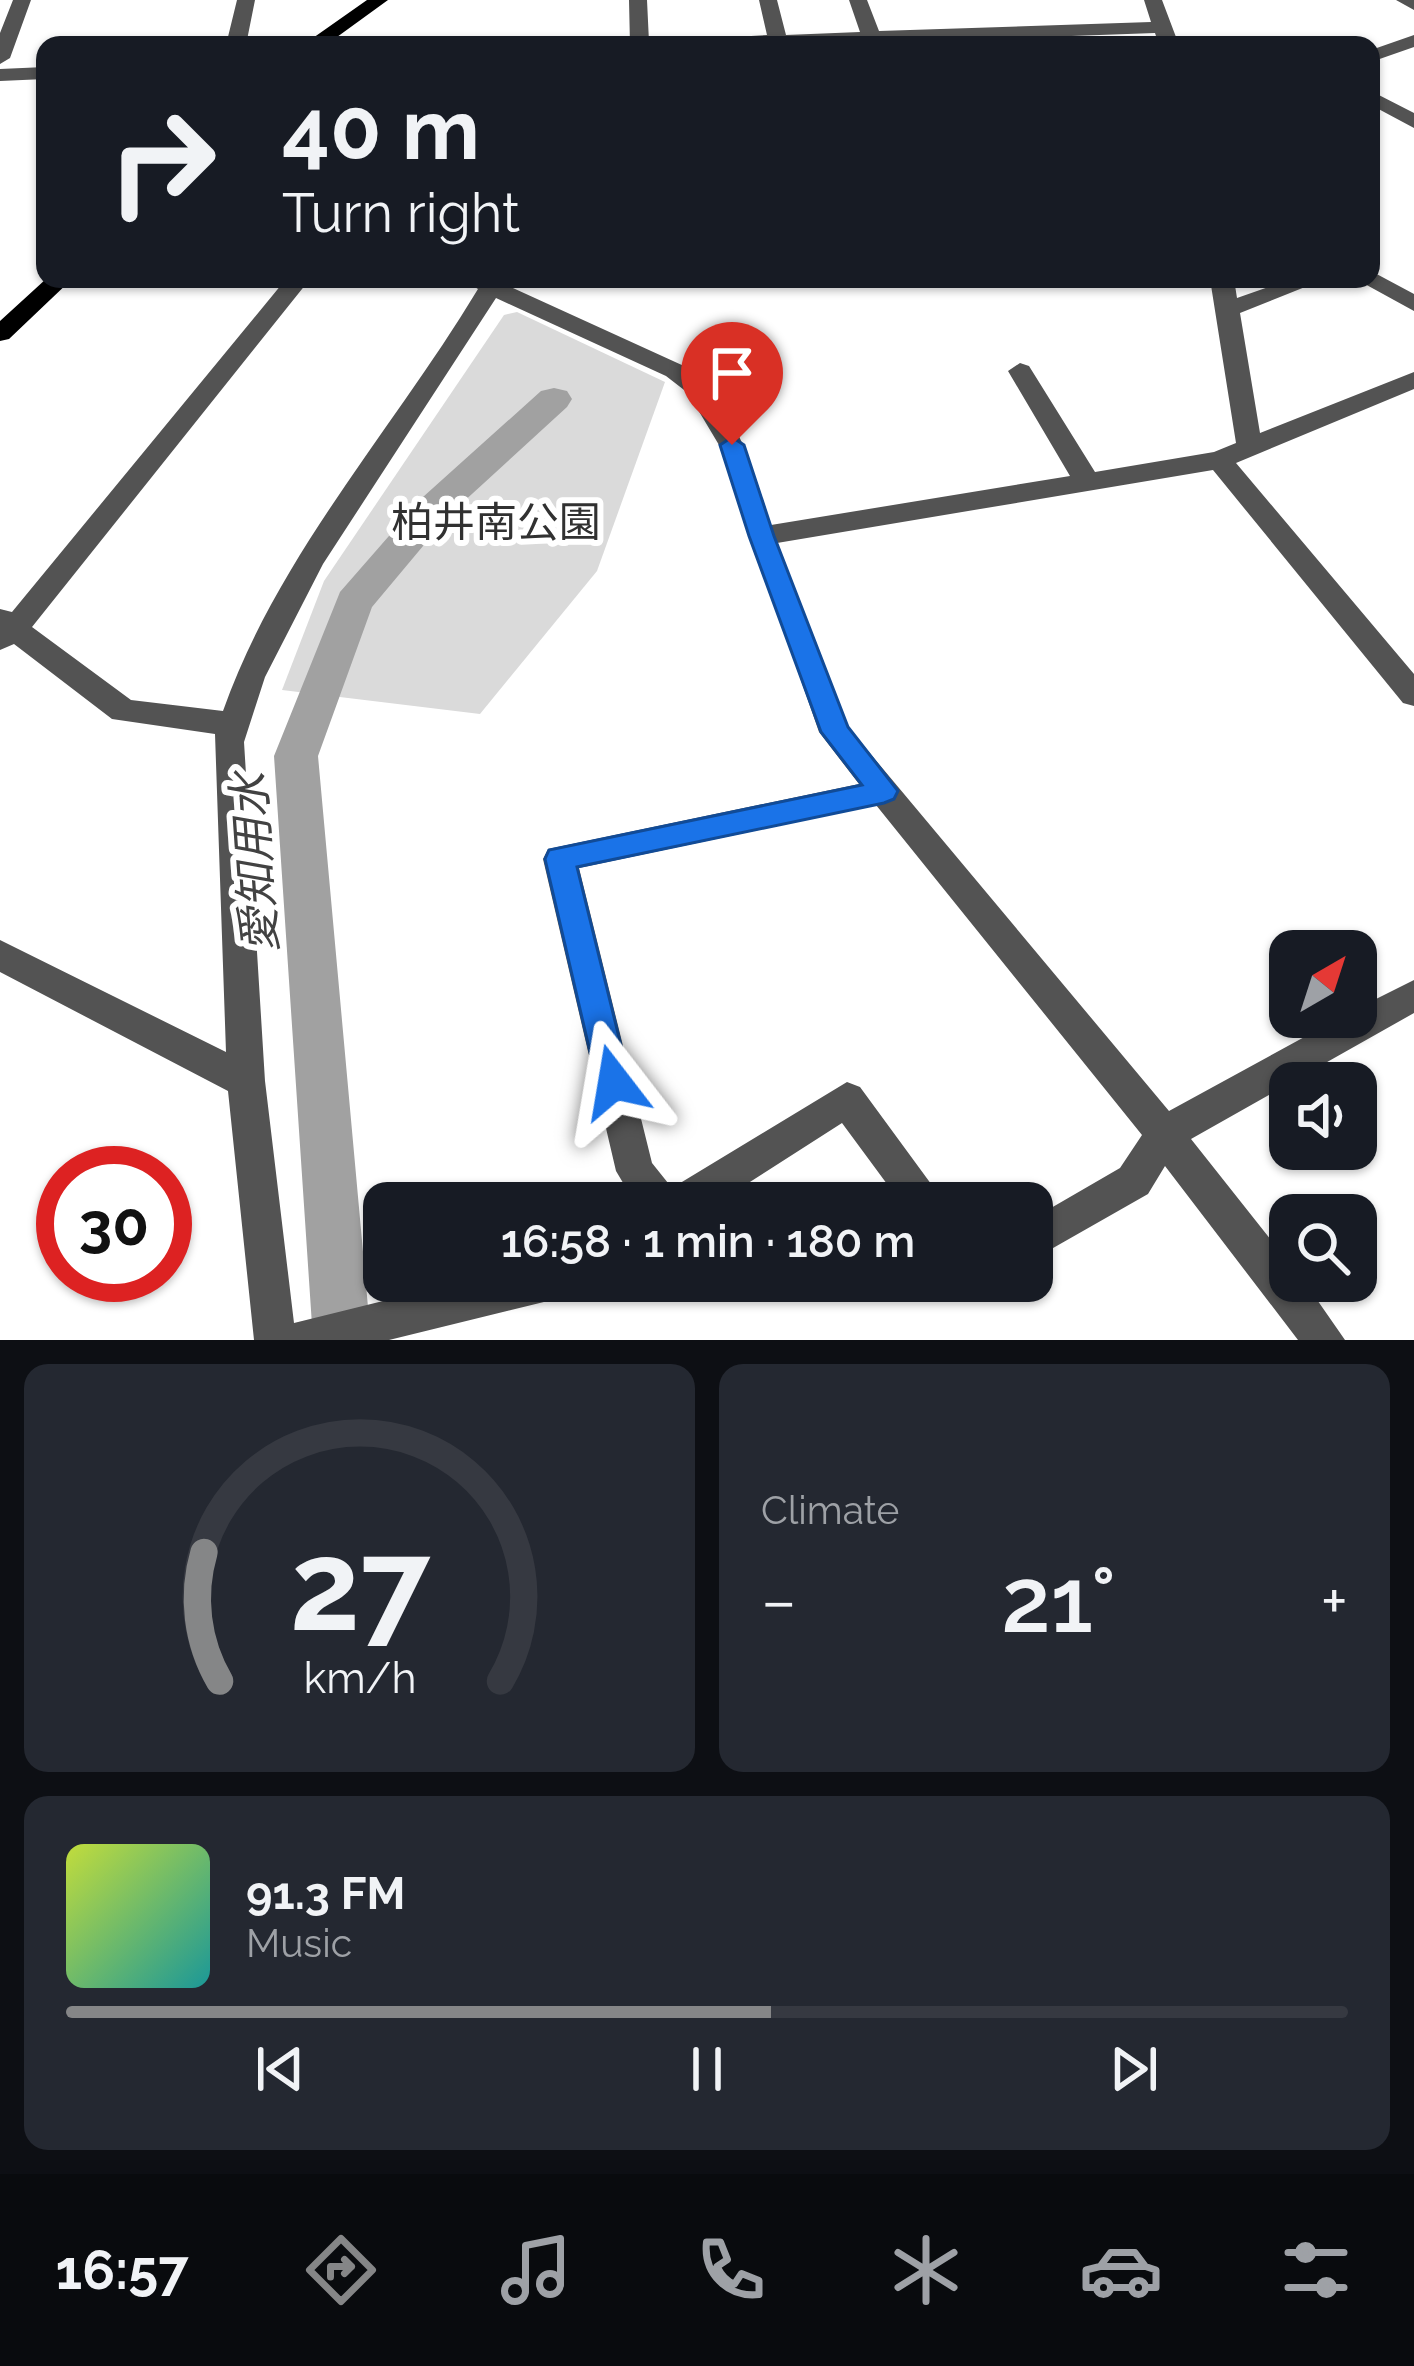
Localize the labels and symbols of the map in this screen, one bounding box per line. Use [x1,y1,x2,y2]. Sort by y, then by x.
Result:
pin [681,322,783,445]
park label: 柏井南公園 [391,498,601,547]
water label: 愛知用水 [222,766,288,955]
north arrow [1269,930,1377,1038]
position arrow [551,1019,677,1145]
speed limit sign: 30 [36,1146,192,1302]

